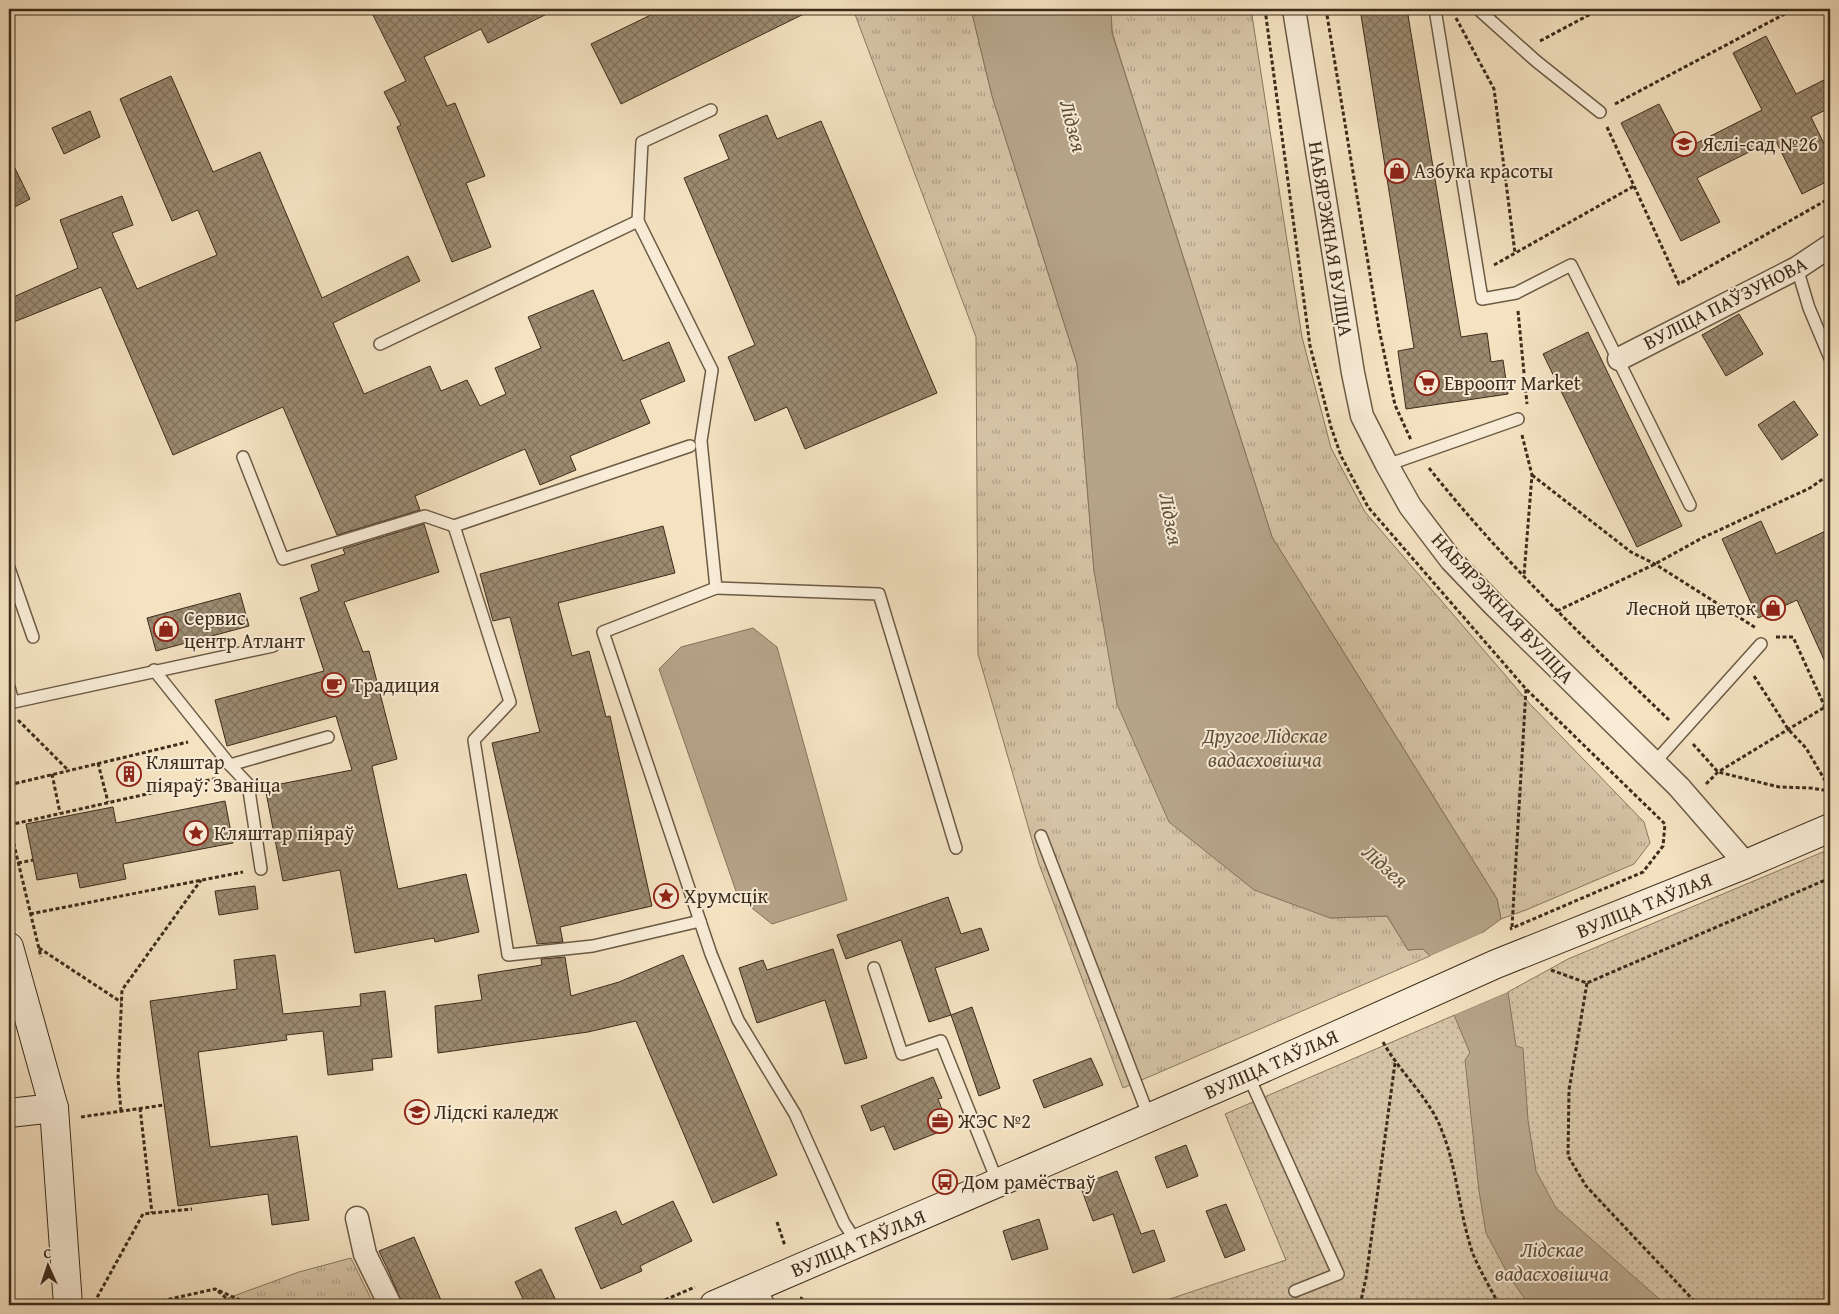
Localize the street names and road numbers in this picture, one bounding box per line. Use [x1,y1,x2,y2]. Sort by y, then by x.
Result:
street label: НАБЯРЭЖНАЯ ВУЛІЦА [1302,139,1361,339]
street label: ВУЛІЦА ПАЎЗУНОВА [1638,249,1812,356]
street label: НАБЯРЭЖНАЯ ВУЛІЦА [1425,526,1581,690]
street label: ВУЛІЦА ТАЎЛАЯ [1572,864,1716,945]
street label: ВУЛІЦА ТАЎЛАЯ [1199,1021,1343,1106]
street label: ВУЛІЦА ТАЎЛАЯ [786,1201,930,1284]

